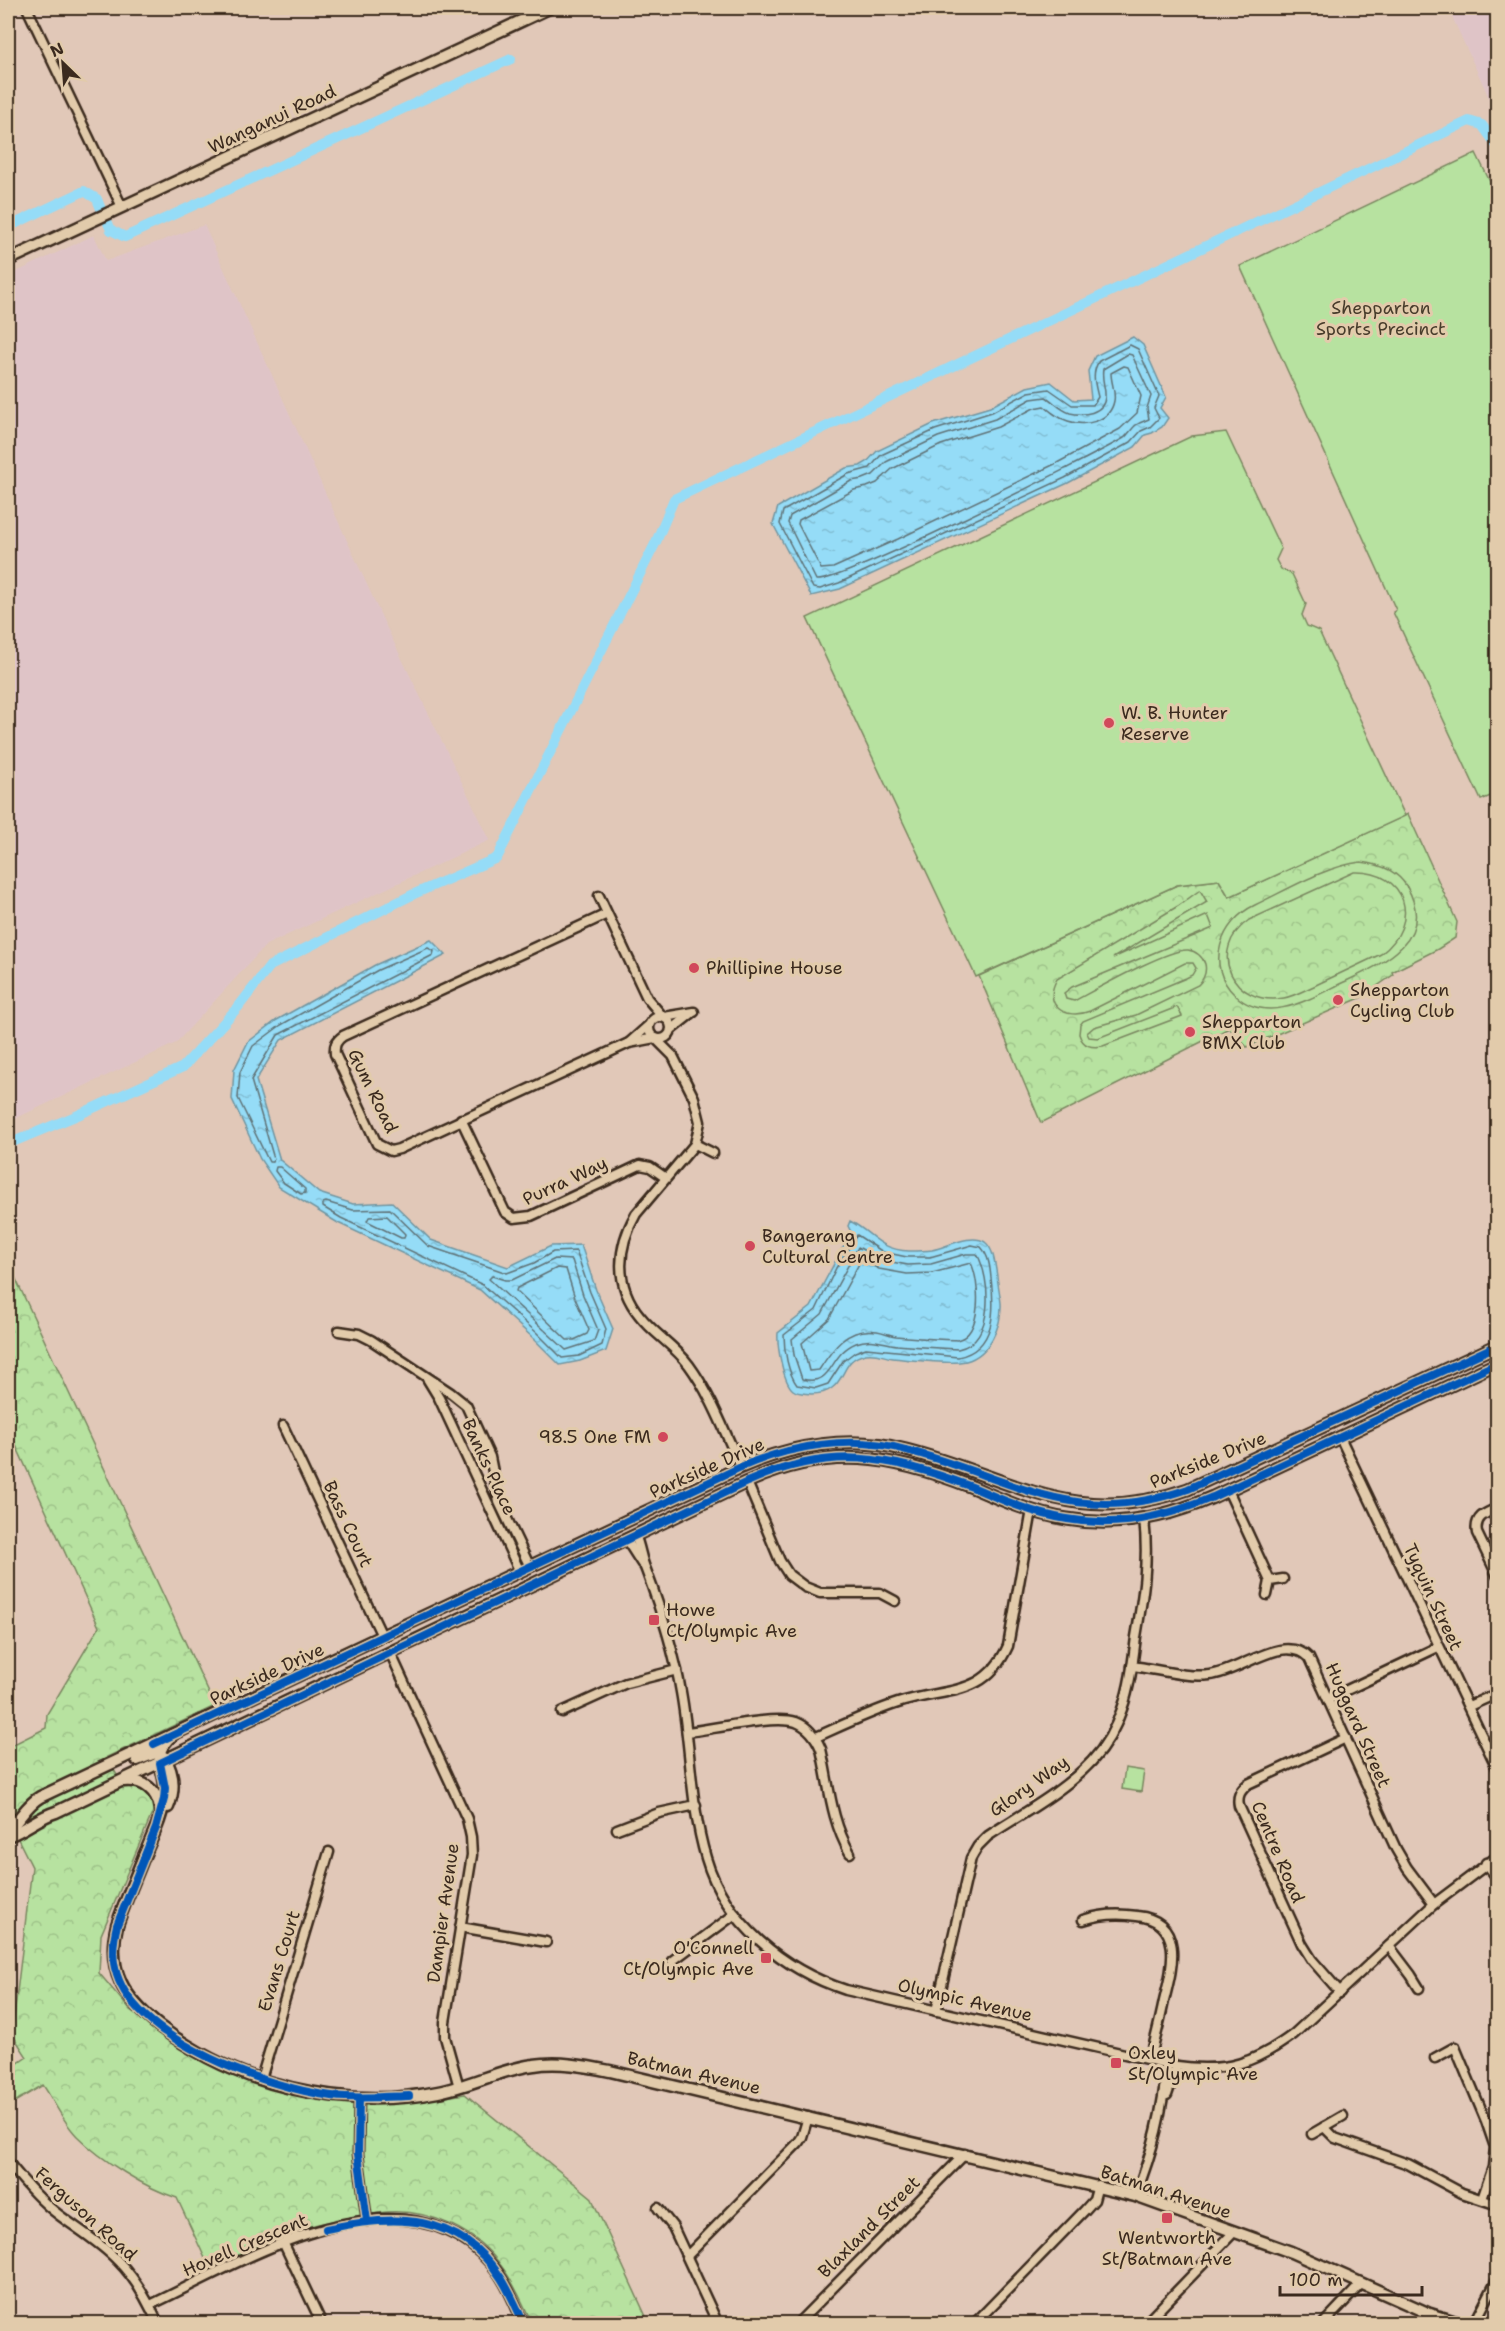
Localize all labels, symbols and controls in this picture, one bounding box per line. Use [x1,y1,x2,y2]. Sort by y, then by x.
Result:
north arrow [33,33,93,93]
text: N [47,38,67,62]
street label: Wanganui Road [204,79,340,159]
park label: Shepparton Sports Precinct [1316,296,1446,341]
place label: W. B. Hunter Reserve [1121,701,1228,746]
marker: W. B. Hunter Reserve [1102,716,1116,730]
place label: Phillipine House [706,956,843,980]
marker: Phillipine House [687,961,701,975]
place label: Shepparton Cycling Club [1350,978,1455,1023]
marker: Shepparton Cycling Club [1331,993,1345,1007]
place label: Shepparton BMX Club [1202,1010,1301,1055]
marker: Shepparton BMX Club [1183,1025,1197,1039]
street label: Gum Road [342,1045,404,1137]
street label: Purra Way [519,1151,611,1211]
place label: Bangerang Cultural Centre [762,1224,893,1269]
marker: Bangerang Cultural Centre [743,1239,757,1253]
street label: Banks Place [456,1415,522,1519]
place label: 98.5 One FM [538,1425,651,1449]
street label: Parkside Drive [1146,1426,1270,1494]
marker: 98.5 One FM [656,1430,670,1444]
street label: Parkside Drive [646,1432,768,1504]
street label: Bass Court [318,1477,379,1571]
street label: Tyquin Street [1398,1540,1468,1654]
place label: Howe Ct/Olympic Ave [666,1598,797,1643]
marker: Howe Ct/Olympic Ave [647,1613,661,1627]
street label: Parkside Drive [206,1637,328,1711]
street label: Huggard Street [1320,1659,1396,1791]
street label: Glory Way [985,1750,1073,1822]
street label: Centre Road [1246,1798,1310,1906]
street label: Dampier Avenue [421,1842,465,1984]
street label: Evans Court [252,1907,306,2014]
place label: O'Connell Ct/Olympic Ave [623,1936,755,1981]
marker: O'Connell Ct/Olympic Ave [759,1951,773,1965]
street label: Olympic Avenue [895,1973,1035,2027]
place label: Oxley St/Olympic Ave [1128,2041,1258,2086]
street label: Batman Avenue [625,2046,763,2100]
marker: Oxley St/Olympic Ave [1109,2056,1123,2070]
street label: Batman Avenue [1098,2160,1234,2224]
street label: Ferguson Road [30,2162,142,2266]
street label: Blaxland Street [813,2171,925,2283]
street label: Hovell Crescent [179,2208,311,2282]
marker: Wentworth St/Batman Ave [1160,2211,1174,2225]
place label: Wentworth St/Batman Ave [1102,2226,1232,2271]
scale bar [1280,2259,1422,2297]
text: 100 m [1289,2268,1343,2292]

